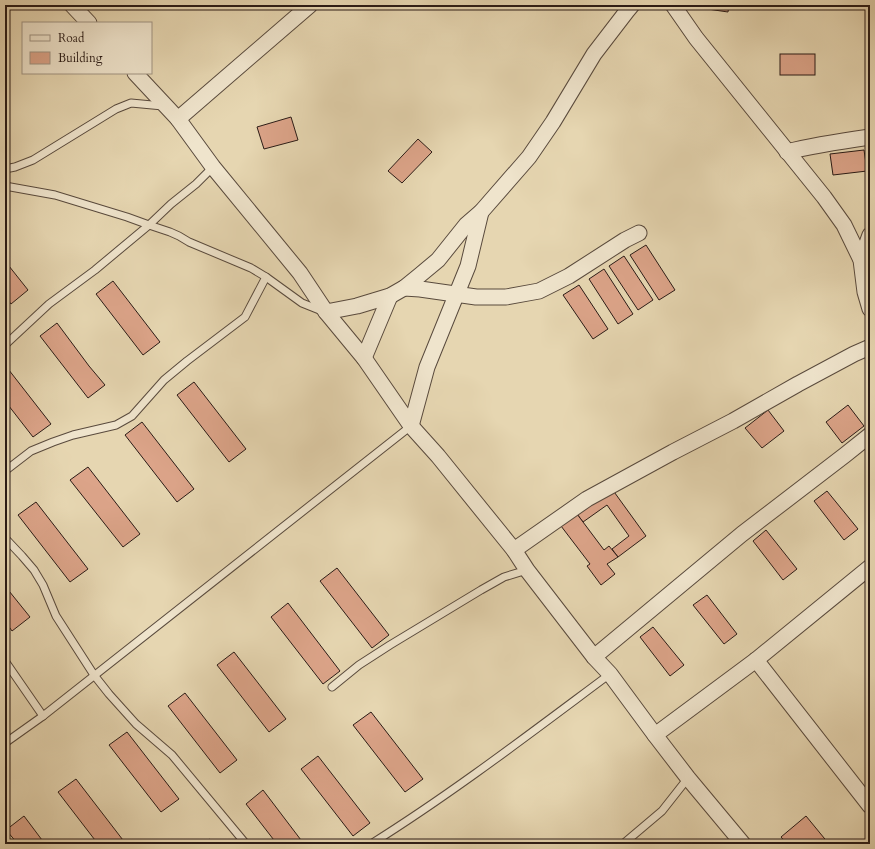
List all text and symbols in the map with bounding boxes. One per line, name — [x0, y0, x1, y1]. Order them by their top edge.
legend — [22, 22, 152, 74]
text: Road — [58, 30, 85, 46]
text: Building — [58, 50, 103, 66]

